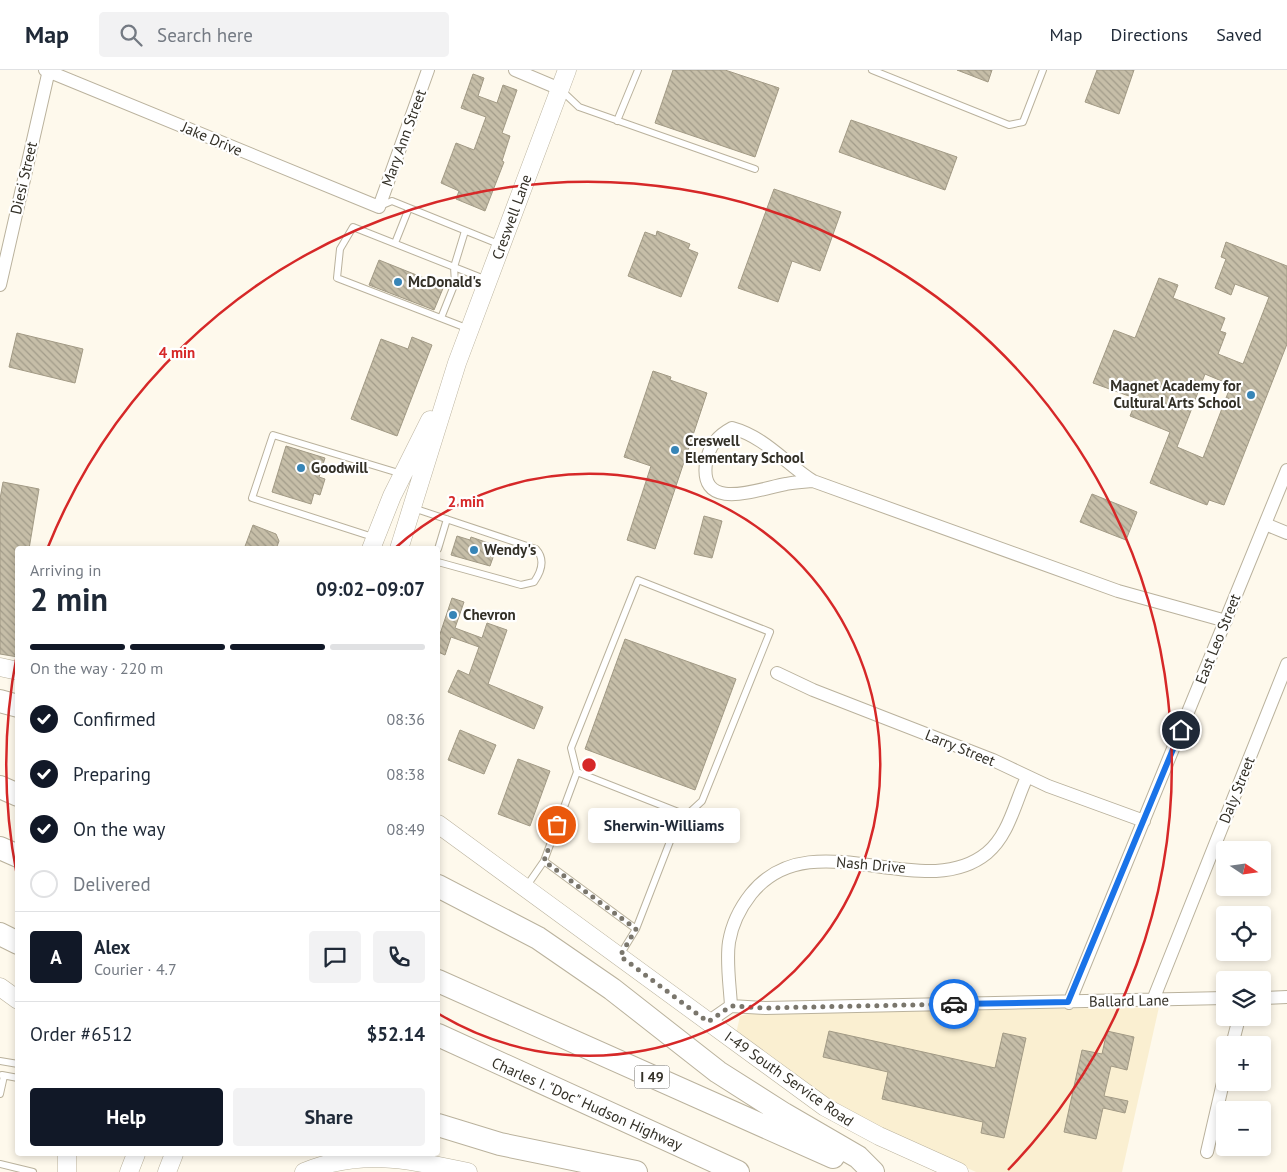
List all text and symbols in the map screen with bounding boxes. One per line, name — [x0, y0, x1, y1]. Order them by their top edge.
search box — [99, 12, 449, 57]
text: Map — [25, 19, 69, 50]
icon: search — [117, 21, 145, 49]
text: Search here — [157, 23, 253, 47]
text: Map — [1050, 23, 1082, 46]
text: Directions — [1110, 23, 1188, 46]
text: Saved — [1216, 23, 1262, 46]
street label: Mary Ann Street — [377, 87, 430, 189]
street label: Jake Drive — [178, 117, 245, 160]
street label: Diesi Street — [6, 140, 41, 216]
street label: Creswell Lane — [487, 172, 536, 262]
place label: McDonald's — [408, 272, 481, 291]
marker: McDonald's — [392, 276, 404, 288]
text: 4 min — [159, 343, 195, 362]
place label: Magnet Academy for Cultural Arts School — [1110, 376, 1242, 412]
marker: Magnet Academy for Cultural Arts School — [1245, 389, 1257, 401]
place label: Creswell Elementary School — [685, 431, 805, 467]
marker: Creswell Elementary School — [669, 444, 681, 456]
place label: Goodwill — [311, 458, 369, 477]
marker: Goodwill — [295, 462, 307, 474]
text: 2 min — [448, 492, 484, 511]
place label: Wendy's — [484, 540, 536, 559]
marker: Wendy's — [468, 544, 480, 556]
text: Arriving in — [30, 560, 101, 580]
text: 09:02–09:07 — [316, 577, 425, 601]
text: 2 min — [30, 578, 108, 620]
street label: East Leo Street — [1191, 591, 1244, 687]
place label: Chevron — [463, 605, 516, 624]
marker: Chevron — [447, 609, 459, 621]
text: On the way · 220 m — [30, 658, 163, 678]
icon: check — [30, 705, 58, 733]
text: Confirmed — [73, 707, 156, 731]
text: 08:36 — [387, 709, 425, 729]
pin — [1160, 709, 1202, 751]
icon: home — [1167, 716, 1195, 744]
street label: Larry Street — [922, 725, 998, 770]
street label: Daly Street — [1215, 754, 1259, 826]
centre of rings — [580, 756, 598, 774]
icon: check — [30, 760, 58, 788]
text: Preparing — [73, 762, 151, 786]
text: 08:38 — [387, 764, 425, 784]
pin — [536, 804, 578, 846]
callout: Sherwin-Williams — [587, 808, 740, 842]
icon: bag — [543, 811, 571, 839]
icon: check — [30, 815, 58, 843]
text: Sherwin-Williams — [604, 815, 724, 835]
text: On the way — [73, 817, 165, 841]
text: 08:49 — [387, 819, 425, 839]
north arrow — [1216, 841, 1271, 896]
map controls — [1216, 841, 1271, 1156]
street label: Nash Drive — [836, 852, 907, 877]
text: Delivered — [73, 872, 151, 896]
button: locate — [1216, 906, 1271, 961]
button: chat — [309, 931, 361, 983]
button: phone — [373, 931, 425, 983]
text: Alex — [94, 935, 130, 959]
text: A — [50, 945, 62, 969]
text: Courier · 4.7 — [94, 959, 177, 979]
button: layers — [1216, 971, 1271, 1026]
courier — [929, 979, 979, 1029]
icon: car — [940, 990, 968, 1018]
street label: Ballard Lane — [1089, 990, 1169, 1011]
text: Order #6512 — [30, 1022, 133, 1046]
text: $52.14 — [366, 1022, 425, 1046]
street label: I-49 South Service Road — [721, 1027, 858, 1130]
button: + — [1216, 1036, 1271, 1091]
street label: Charles I. "Doc" Hudson Highway — [489, 1053, 686, 1154]
road number: I 49 — [634, 1066, 670, 1089]
button: Help — [30, 1088, 223, 1146]
button: Share — [233, 1088, 425, 1146]
button: − — [1216, 1101, 1271, 1156]

